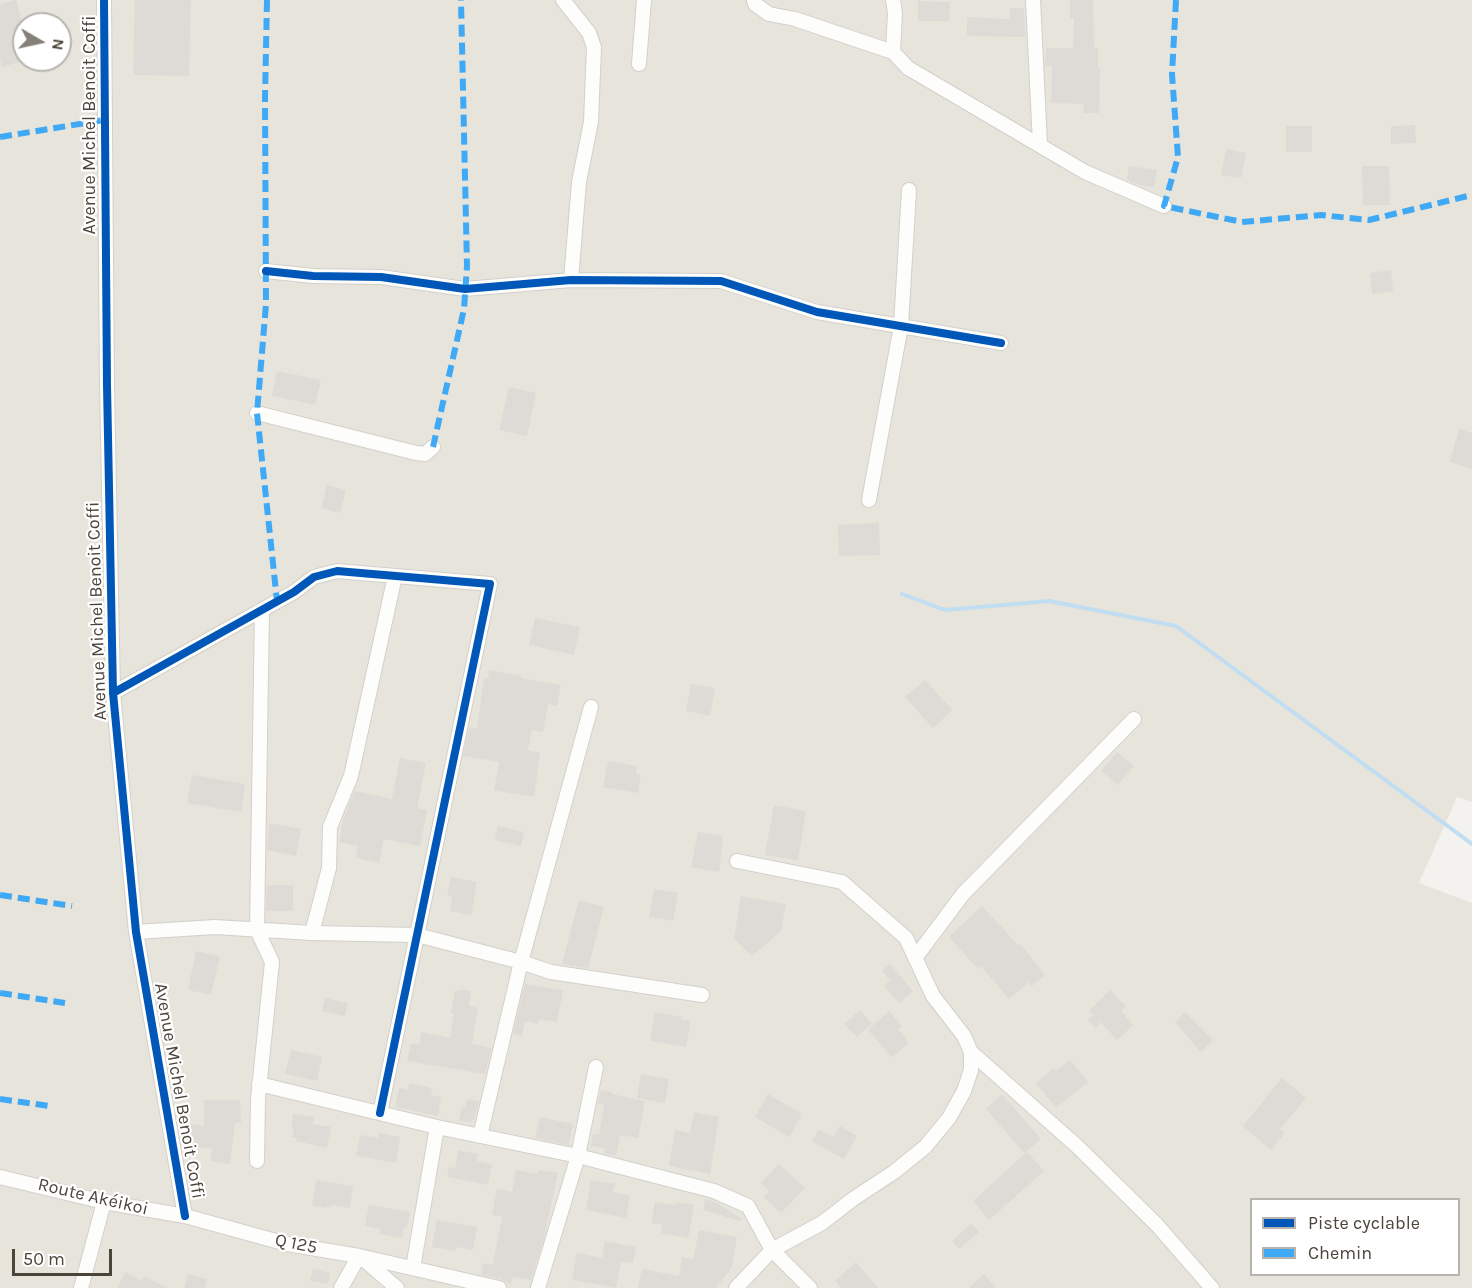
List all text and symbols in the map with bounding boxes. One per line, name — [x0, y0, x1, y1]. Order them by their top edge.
north arrow — [12, 12, 72, 72]
street label: Avenue Michel Benoit Coffi — [79, 16, 101, 234]
text: N — [48, 37, 69, 52]
street label: Avenue Michel Benoit Coffi — [82, 501, 112, 721]
street label: Avenue Michel Benoit Coffi — [149, 981, 209, 1201]
street label: Route Akéikoi — [36, 1174, 150, 1220]
legend — [1250, 1198, 1460, 1276]
text: Piste cyclable — [1308, 1212, 1420, 1234]
street label: Q 125 — [273, 1229, 319, 1259]
scale bar — [15, 1237, 116, 1275]
text: Chemin — [1308, 1242, 1372, 1264]
text: 50 m — [23, 1248, 65, 1270]

